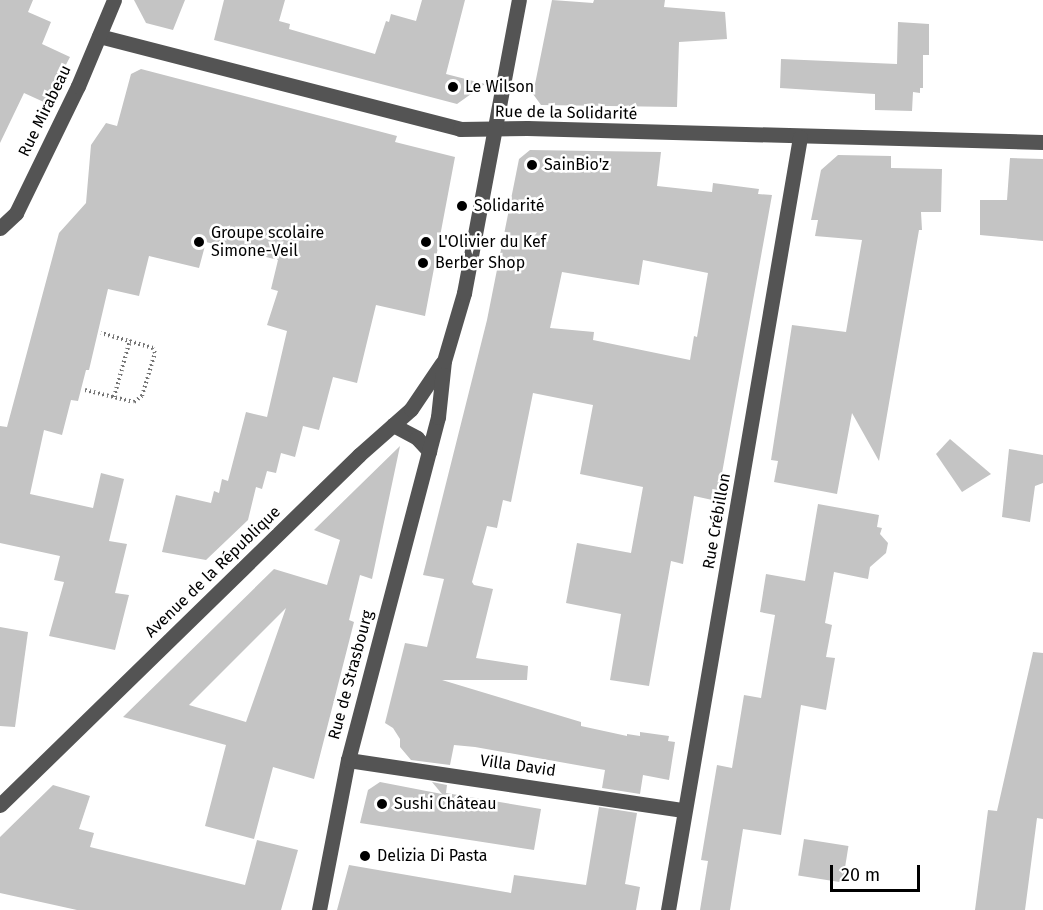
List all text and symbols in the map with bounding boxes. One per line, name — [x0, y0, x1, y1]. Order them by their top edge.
street label: Rue Mirabeau — [15, 62, 75, 160]
place label: Le Wilson — [465, 77, 534, 97]
marker: Le Wilson — [446, 80, 460, 94]
street label: Rue de la Solidarité — [495, 102, 637, 124]
place label: SainBio'z — [544, 155, 609, 175]
marker: SainBio'z — [525, 158, 539, 172]
place label: Solidarité — [474, 196, 544, 216]
marker: Solidarité — [455, 199, 469, 213]
place label: Groupe scolaire Simone-Veil — [211, 223, 324, 261]
place label: L'Olivier du Kef — [438, 232, 546, 252]
marker: Groupe scolaire Simone-Veil — [192, 235, 206, 249]
marker: L'Olivier du Kef — [419, 235, 433, 249]
place label: Berber Shop — [435, 253, 525, 273]
marker: Berber Shop — [416, 256, 430, 270]
street label: Rue Crébillon — [699, 472, 735, 570]
street label: Avenue de la République — [141, 502, 285, 642]
street label: Rue de Strasbourg — [325, 608, 377, 742]
street label: Villa David — [479, 751, 557, 781]
place label: Sushi Château — [394, 794, 497, 814]
marker: Sushi Château — [375, 797, 389, 811]
place label: Delizia Di Pasta — [377, 846, 488, 866]
marker: Delizia Di Pasta — [358, 849, 372, 863]
scale bar — [833, 853, 923, 891]
text: 20 m — [841, 864, 880, 886]

